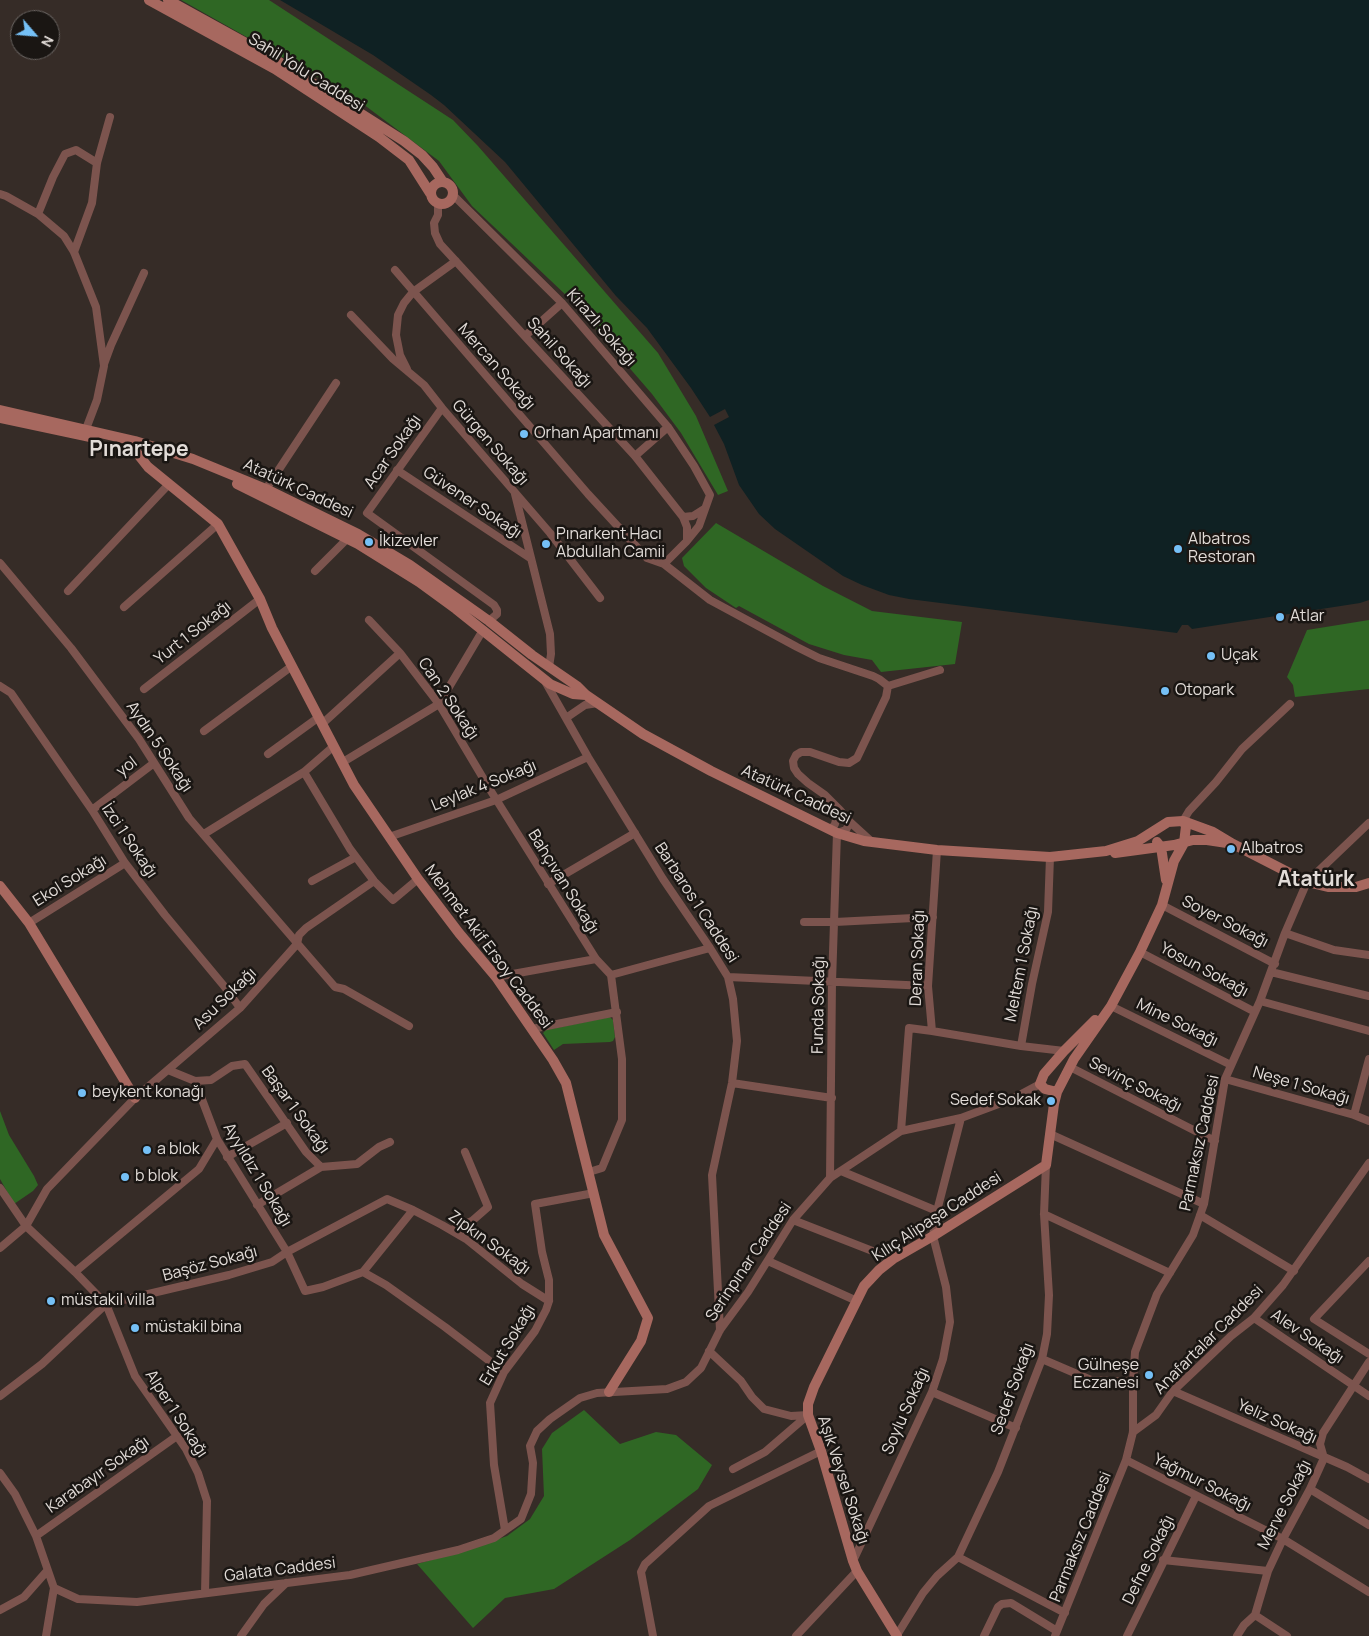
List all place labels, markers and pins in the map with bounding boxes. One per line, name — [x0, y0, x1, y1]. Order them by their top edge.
place label: Orhan Apartmanı — [534, 424, 659, 444]
marker: Orhan Apartmanı — [518, 428, 530, 440]
place label: Pınarkent Hacı Abdullah Camii — [556, 525, 665, 563]
place label: Albatros Restoran — [1188, 530, 1255, 568]
place label: İkizevler — [379, 532, 438, 552]
marker: İkizevler — [363, 536, 375, 548]
marker: Pınarkent Hacı Abdullah Camii — [540, 538, 552, 550]
marker: Albatros Restoran — [1172, 543, 1184, 555]
place label: Atlar — [1290, 607, 1325, 627]
marker: Atlar — [1274, 611, 1286, 623]
place label: Uçak — [1221, 646, 1258, 666]
marker: Uçak — [1205, 650, 1217, 662]
place label: Otopark — [1175, 681, 1234, 701]
marker: Otopark — [1159, 685, 1171, 697]
place label: Albatros — [1241, 839, 1303, 859]
marker: Albatros — [1225, 843, 1237, 855]
place label: beykent konağı — [92, 1083, 204, 1103]
marker: beykent konağı — [76, 1087, 88, 1099]
place label: Sedef Sokak — [950, 1091, 1041, 1111]
marker: Sedef Sokak — [1045, 1095, 1057, 1107]
place label: a blok — [157, 1140, 200, 1160]
marker: a blok — [141, 1144, 153, 1156]
place label: b blok — [135, 1167, 178, 1187]
marker: b blok — [119, 1171, 131, 1183]
place label: müstakil villa — [61, 1291, 155, 1311]
marker: müstakil villa — [45, 1295, 57, 1307]
place label: müstakil bina — [145, 1318, 242, 1338]
marker: müstakil bina — [129, 1322, 141, 1334]
place label: Gülneşe Eczanesi — [1073, 1356, 1139, 1394]
marker: Gülneşe Eczanesi — [1143, 1369, 1155, 1381]

